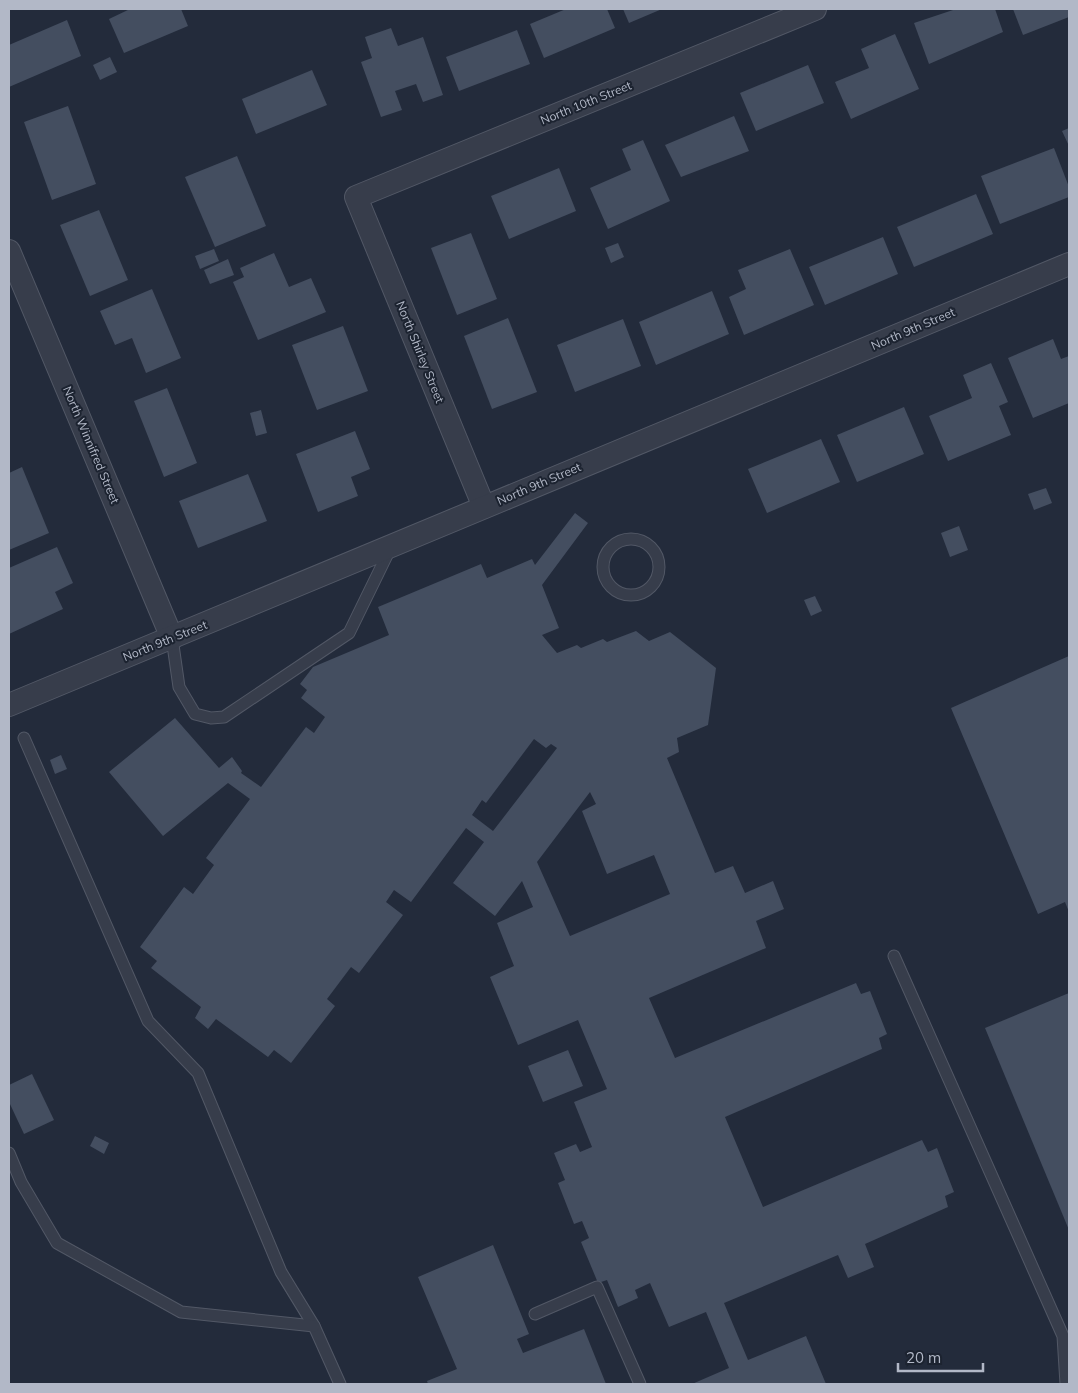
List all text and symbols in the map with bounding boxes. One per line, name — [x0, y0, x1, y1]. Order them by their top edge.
street label: North 10th Street — [538, 77, 634, 128]
street label: North Shirley Street — [393, 299, 448, 405]
street label: North 9th Street — [869, 304, 957, 353]
street label: North Winnifred Street — [60, 384, 123, 506]
street label: North 9th Street — [495, 459, 583, 508]
street label: North 9th Street — [120, 617, 209, 664]
scale bar — [898, 1340, 983, 1372]
text: 20 m — [906, 1348, 941, 1367]

